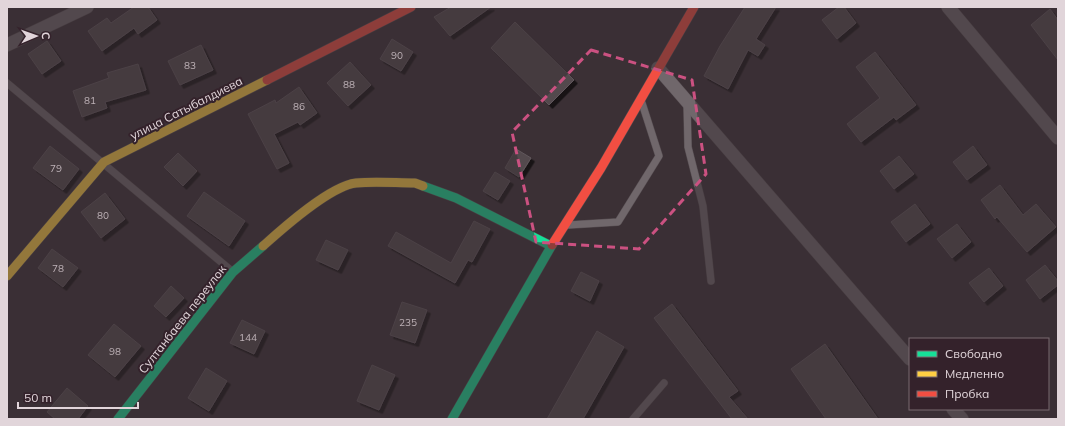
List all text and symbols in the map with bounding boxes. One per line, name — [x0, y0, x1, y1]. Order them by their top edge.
north arrow — [16, 16, 56, 56]
text: С — [39, 32, 53, 40]
house number: 90 — [391, 49, 403, 62]
house number: 83 — [184, 59, 196, 72]
street label: улица Сатыбалдиева — [127, 73, 245, 143]
house number: 88 — [343, 78, 355, 91]
house number: 81 — [84, 94, 96, 107]
house number: 86 — [293, 100, 305, 113]
house number: 79 — [50, 162, 62, 175]
house number: 80 — [97, 209, 109, 222]
street label: Султанбаева переулок — [135, 261, 229, 376]
house number: 78 — [52, 262, 64, 275]
house number: 235 — [399, 316, 417, 329]
house number: 144 — [239, 331, 257, 344]
legend — [909, 338, 1049, 410]
house number: 98 — [109, 345, 121, 358]
text: Свободно — [945, 346, 1002, 361]
text: Медленно — [945, 366, 1004, 381]
scale bar — [18, 384, 138, 410]
text: Пробка — [945, 386, 989, 401]
text: 50 m — [24, 390, 52, 405]

